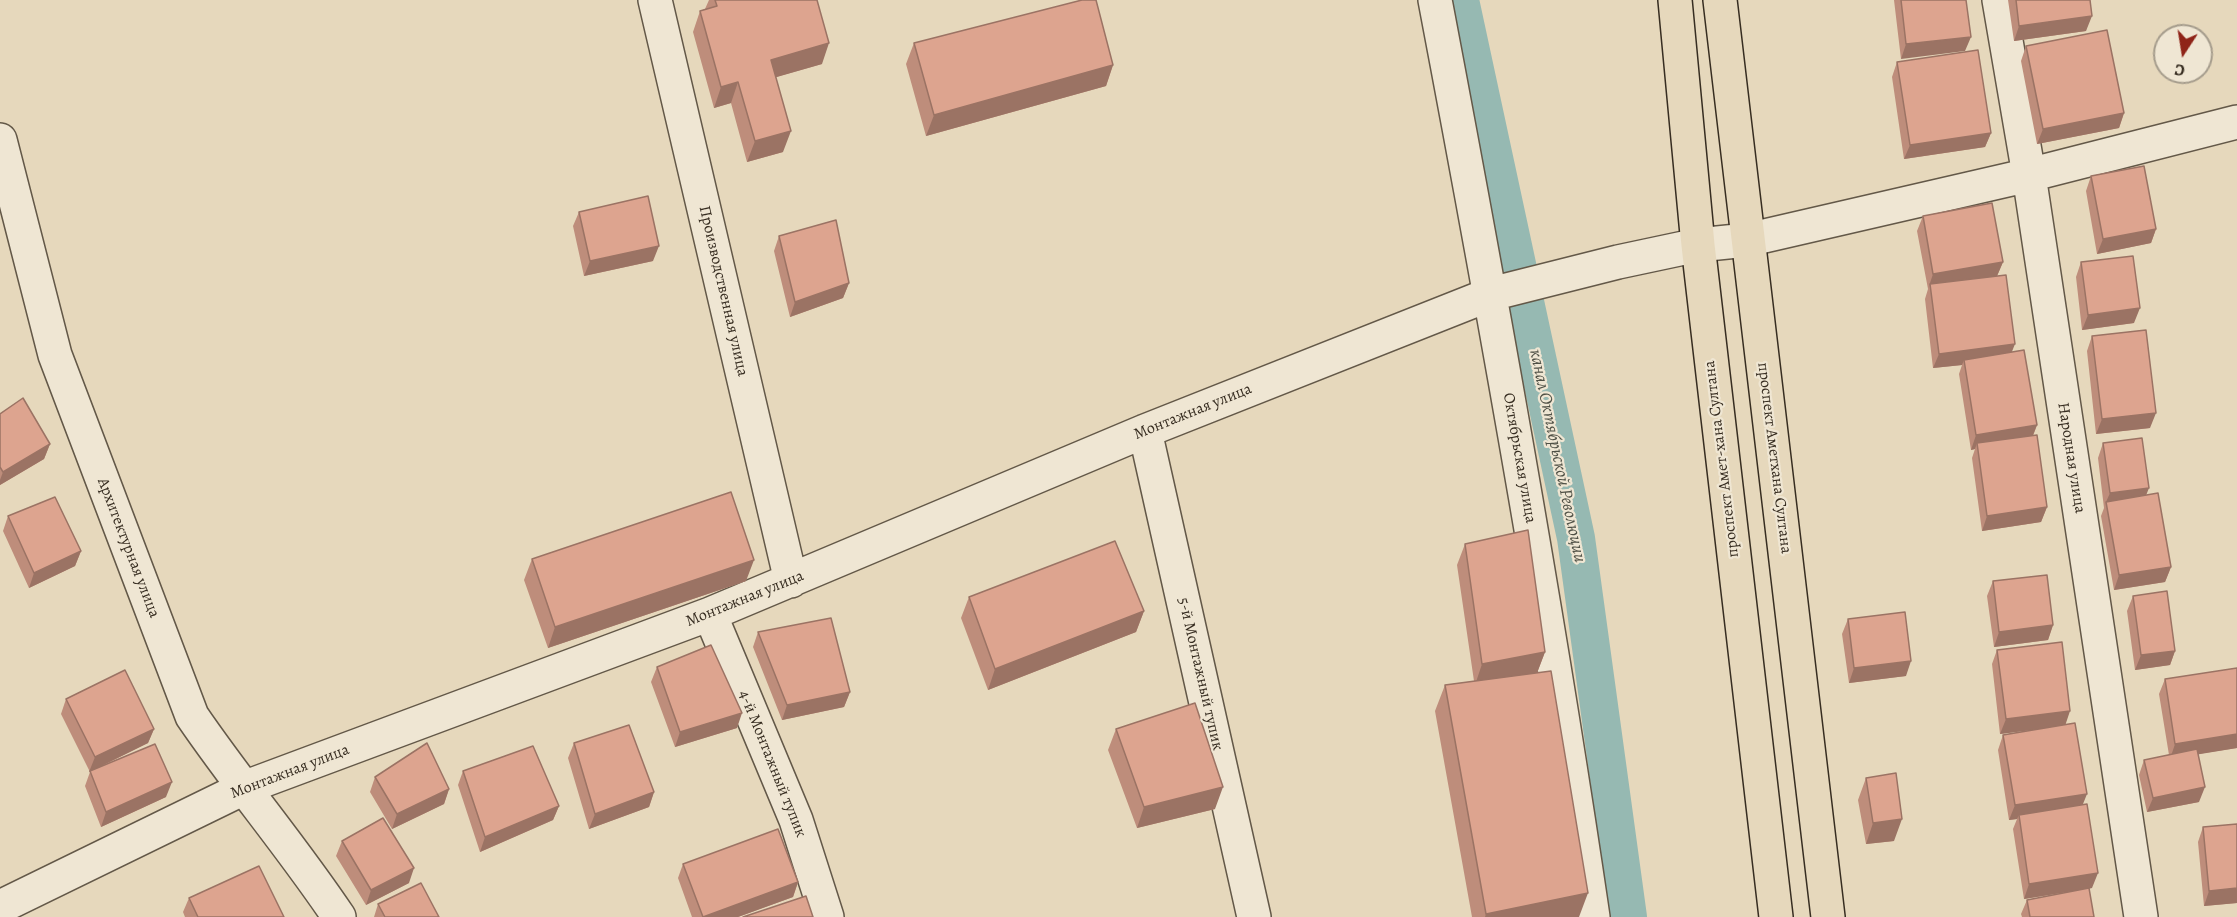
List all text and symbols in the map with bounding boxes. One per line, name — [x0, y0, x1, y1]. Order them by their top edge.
north arrow — [2153, 24, 2213, 84]
text: С — [2173, 58, 2187, 81]
street label: Производственная улица — [694, 204, 752, 378]
water label: канал Октябрьской Революции — [1524, 347, 1590, 565]
street label: проспект Амет-хана Султана — [1700, 359, 1744, 559]
street label: проспект Аметхана Султана — [1753, 361, 1795, 555]
street label: Монтажная улица — [1131, 380, 1255, 444]
street label: Октябрьская улица — [1498, 391, 1540, 525]
street label: Народная улица — [2053, 401, 2089, 515]
street label: Архитектурная улица — [92, 475, 164, 621]
street label: Монтажная улица — [683, 567, 807, 631]
street label: 5-й Монтажный тупик — [1173, 596, 1227, 752]
street label: 4-й Монтажный тупик — [734, 688, 810, 840]
street label: Монтажная улица — [228, 741, 352, 803]

